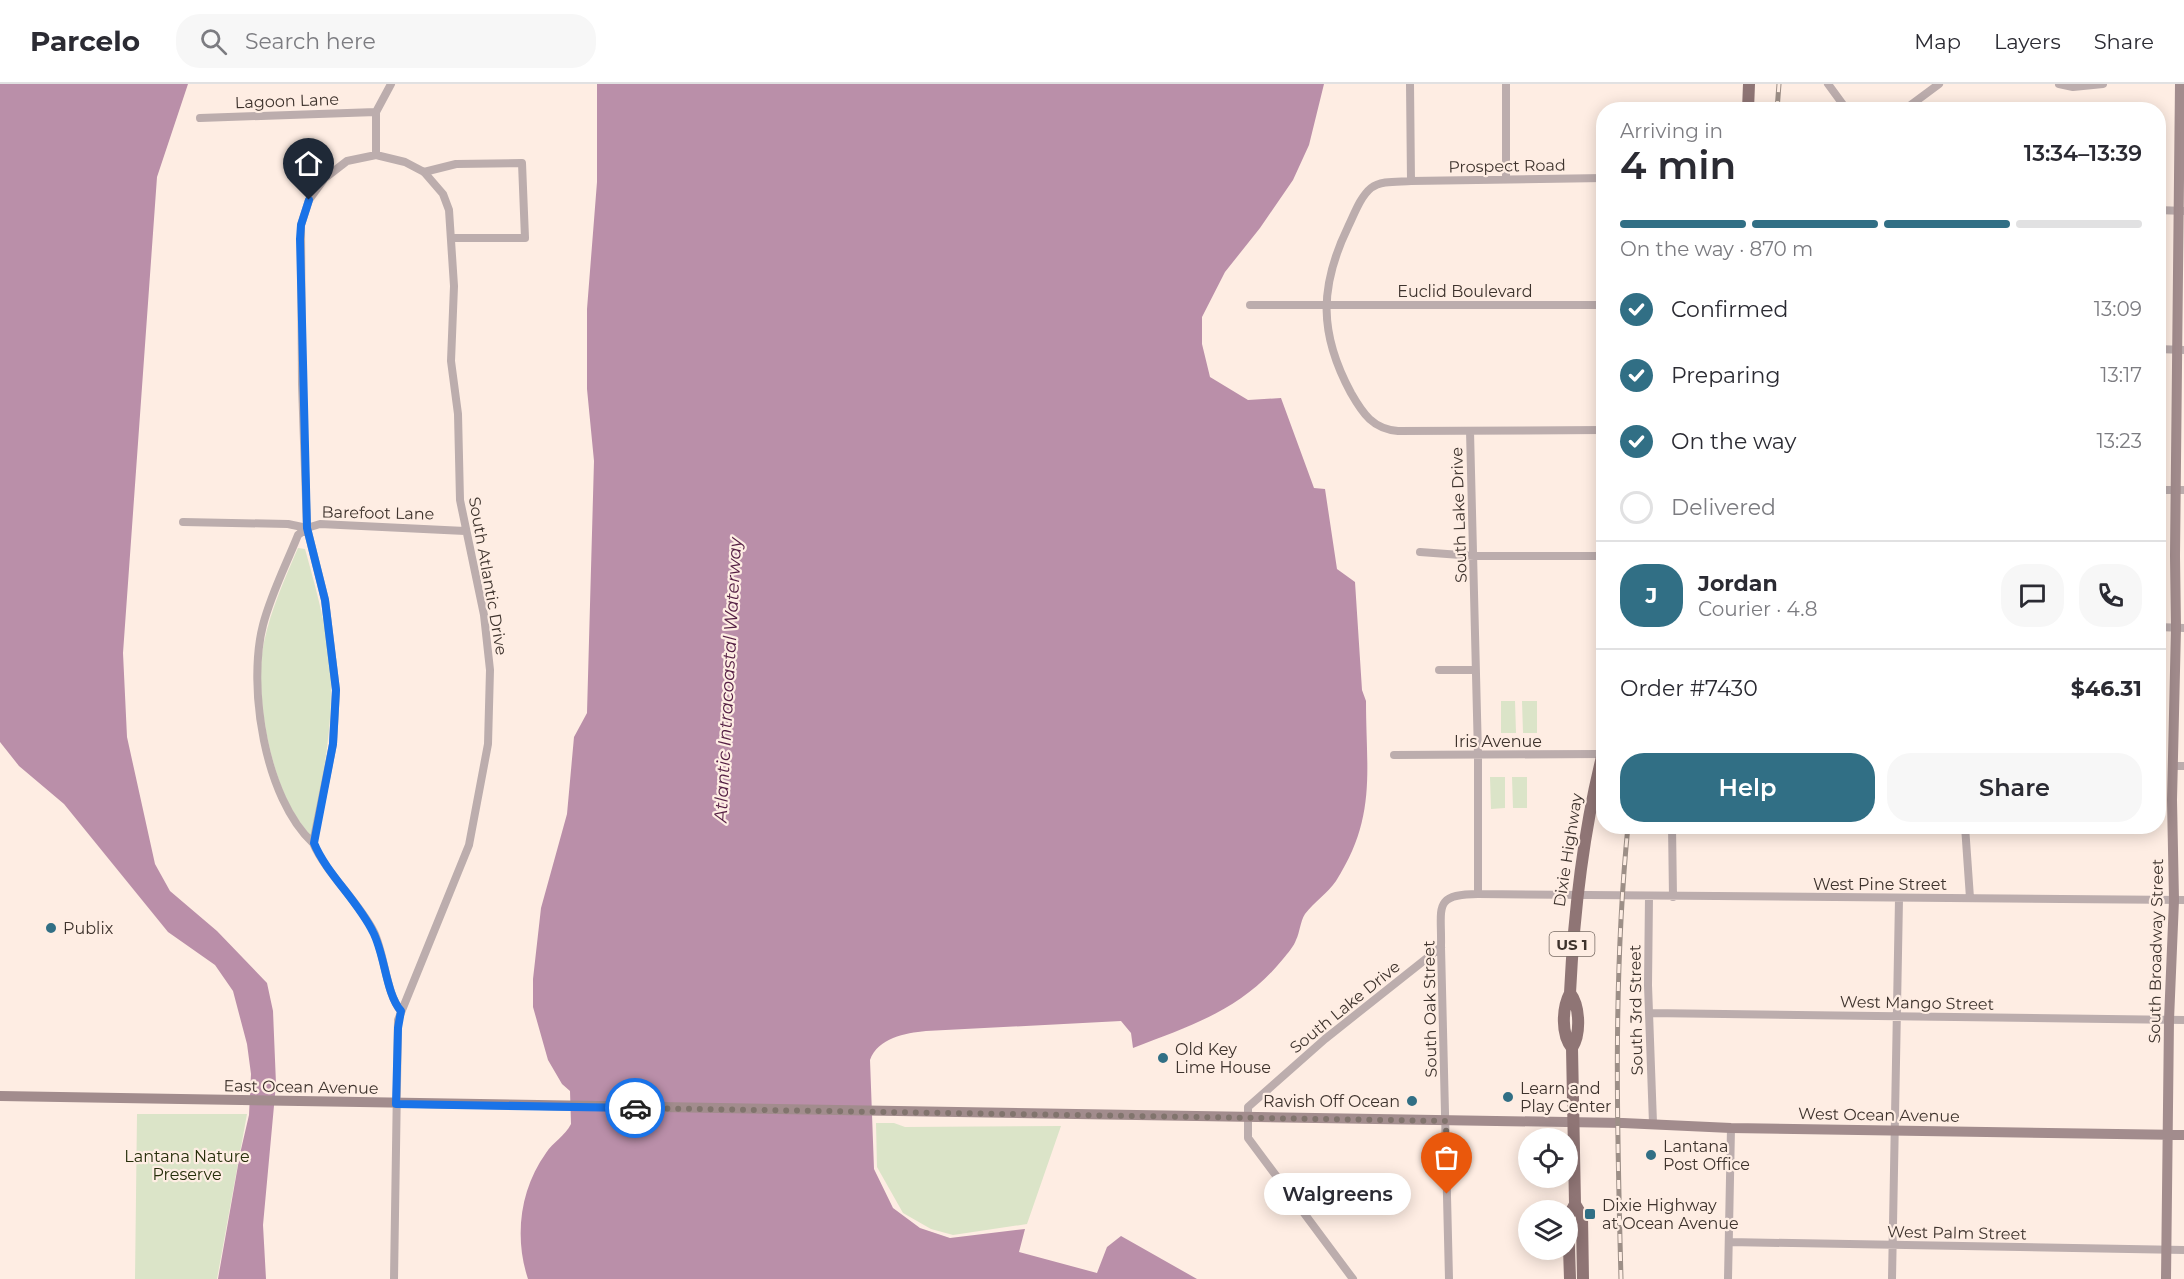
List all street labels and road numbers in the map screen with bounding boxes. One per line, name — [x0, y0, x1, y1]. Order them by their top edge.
street label: Lagoon Lane — [235, 90, 339, 112]
street label: Prospect Road — [1448, 155, 1566, 177]
street label: Euclid Boulevard — [1397, 282, 1533, 301]
street label: South Lake Drive — [1447, 447, 1471, 583]
street label: South Atlantic Drive — [465, 495, 511, 657]
street label: Barefoot Lane — [321, 503, 435, 523]
street label: Iris Avenue — [1454, 732, 1542, 751]
street label: Dixie Highway — [1550, 792, 1586, 908]
street label: South Broadway Street — [2145, 858, 2167, 1044]
street label: West Pine Street — [1813, 875, 1947, 894]
road number: US 1 — [1550, 932, 1594, 956]
street label: South Oak Street — [1419, 940, 1441, 1078]
street label: South 3rd Street — [1625, 944, 1647, 1076]
street label: South Lake Drive — [1286, 957, 1404, 1057]
street label: West Mango Street — [1840, 992, 1995, 1014]
street label: East Ocean Avenue — [223, 1076, 379, 1098]
street label: West Ocean Avenue — [1798, 1104, 1960, 1126]
street label: West Palm Street — [1887, 1222, 2027, 1244]

